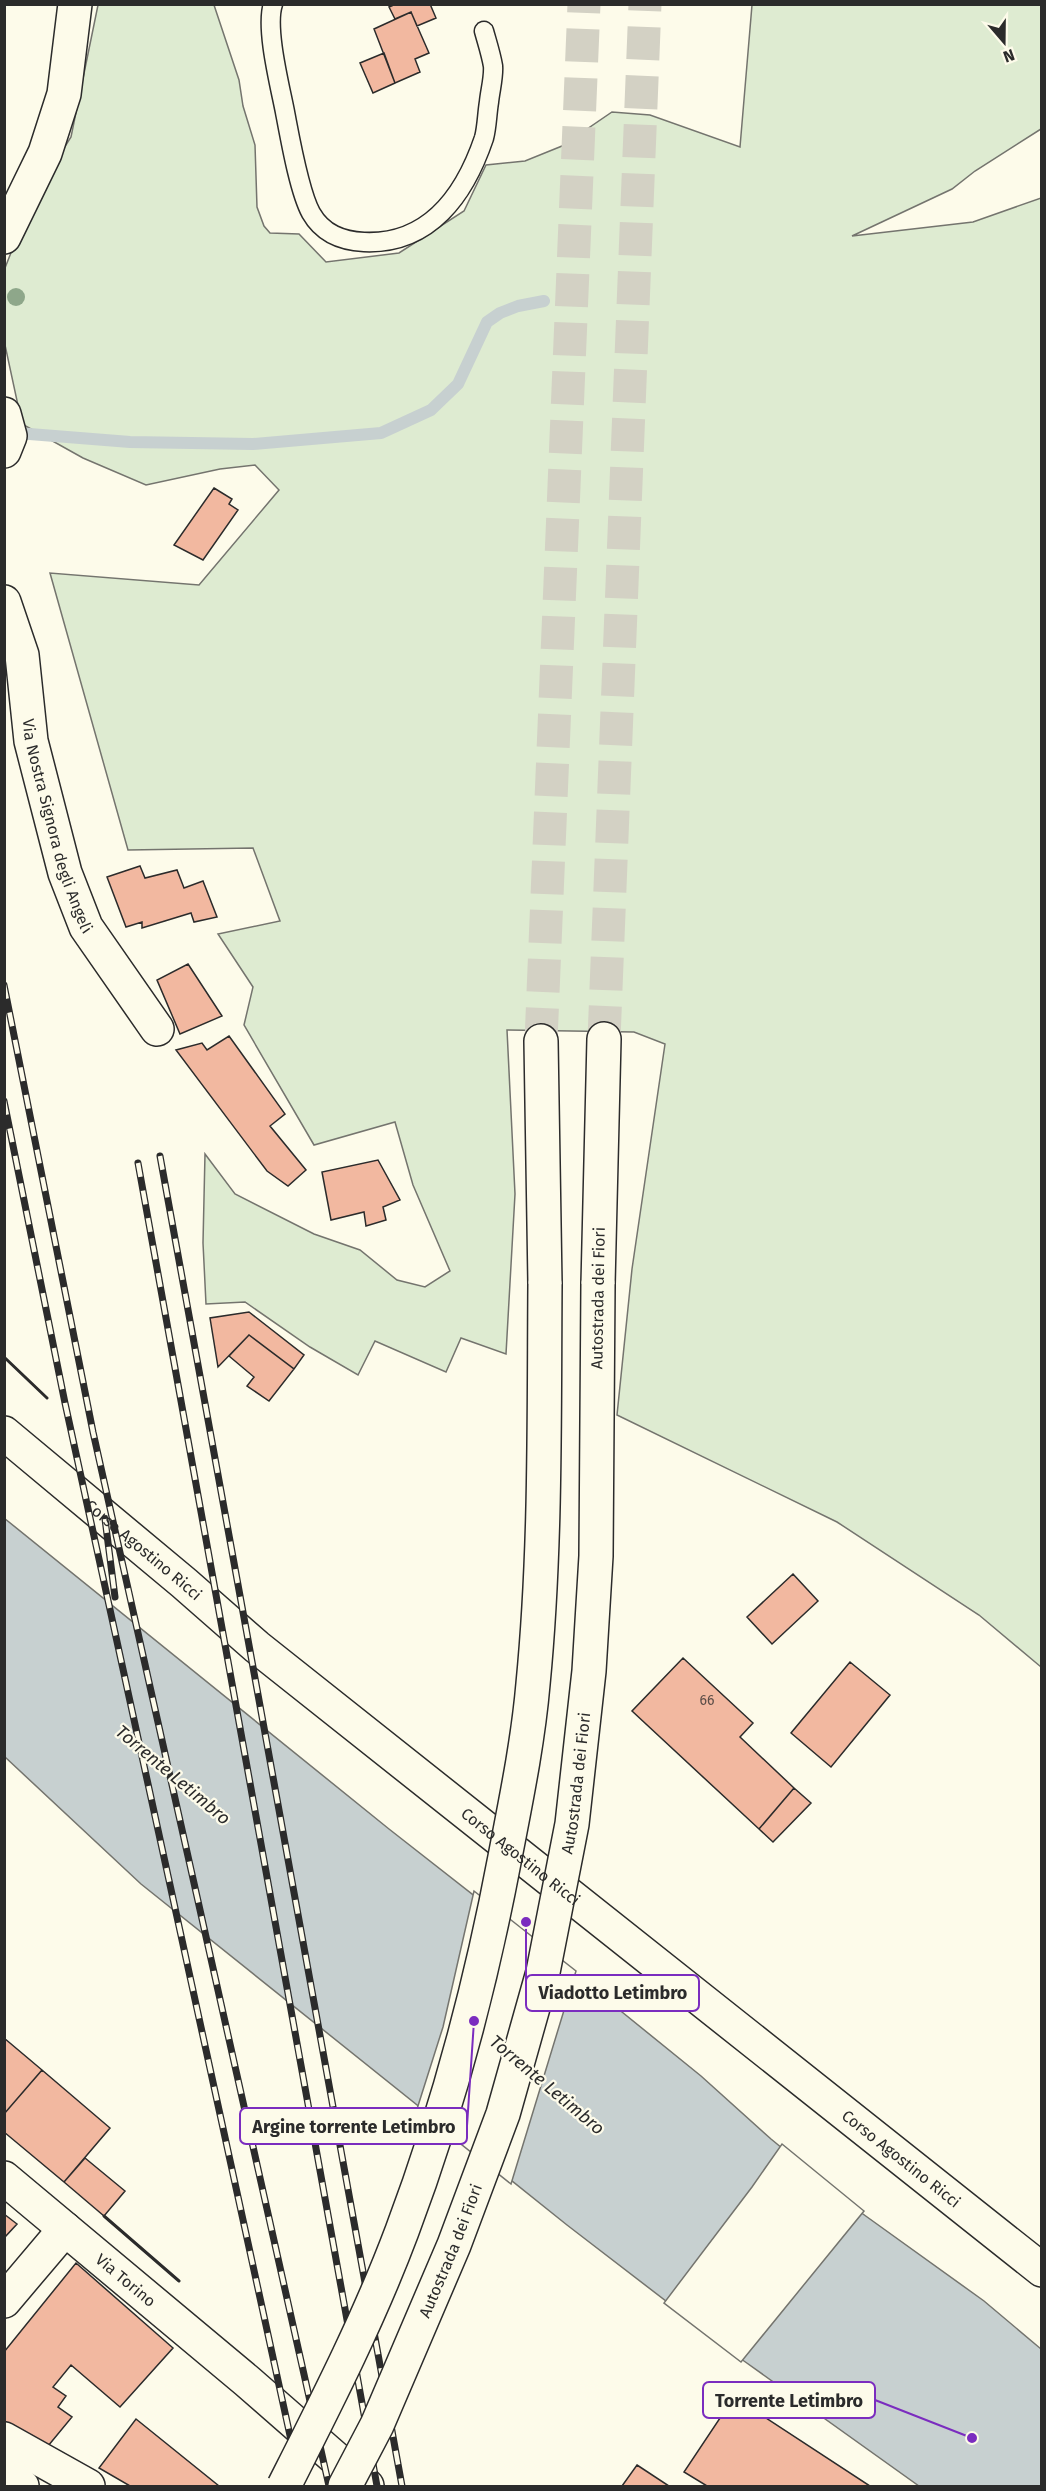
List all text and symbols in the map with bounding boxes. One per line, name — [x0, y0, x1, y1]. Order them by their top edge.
north arrow — [974, 12, 1034, 72]
text: N — [1001, 45, 1017, 66]
street label: Via Nostra Signora degli Angeli — [19, 718, 97, 937]
street label: Autostrada dei Fiori — [587, 1227, 609, 1369]
street label: Corso Agostino Ricci — [82, 1495, 206, 1604]
house number: 66 — [700, 1692, 714, 1709]
street label: Autostrada dei Fiori — [557, 1711, 594, 1855]
water label: Torrente Letimbro — [111, 1721, 235, 1829]
street label: Corso Agostino Ricci — [458, 1803, 584, 1909]
callout: Viadotto Letimbro — [526, 1975, 699, 2011]
text: Viadotto Letimbro — [538, 1982, 687, 2004]
water label: Torrente Letimbro — [485, 2031, 609, 2139]
street label: Corso Agostino Ricci — [838, 2106, 964, 2211]
callout: Argine torrente Letimbro — [240, 2108, 467, 2144]
text: Argine torrente Letimbro — [251, 2116, 456, 2138]
street label: Autostrada dei Fiori — [415, 2181, 486, 2320]
street label: Via Torino — [92, 2249, 160, 2311]
callout: Torrente Letimbro — [703, 2382, 875, 2418]
text: Torrente Letimbro — [715, 2390, 863, 2412]

